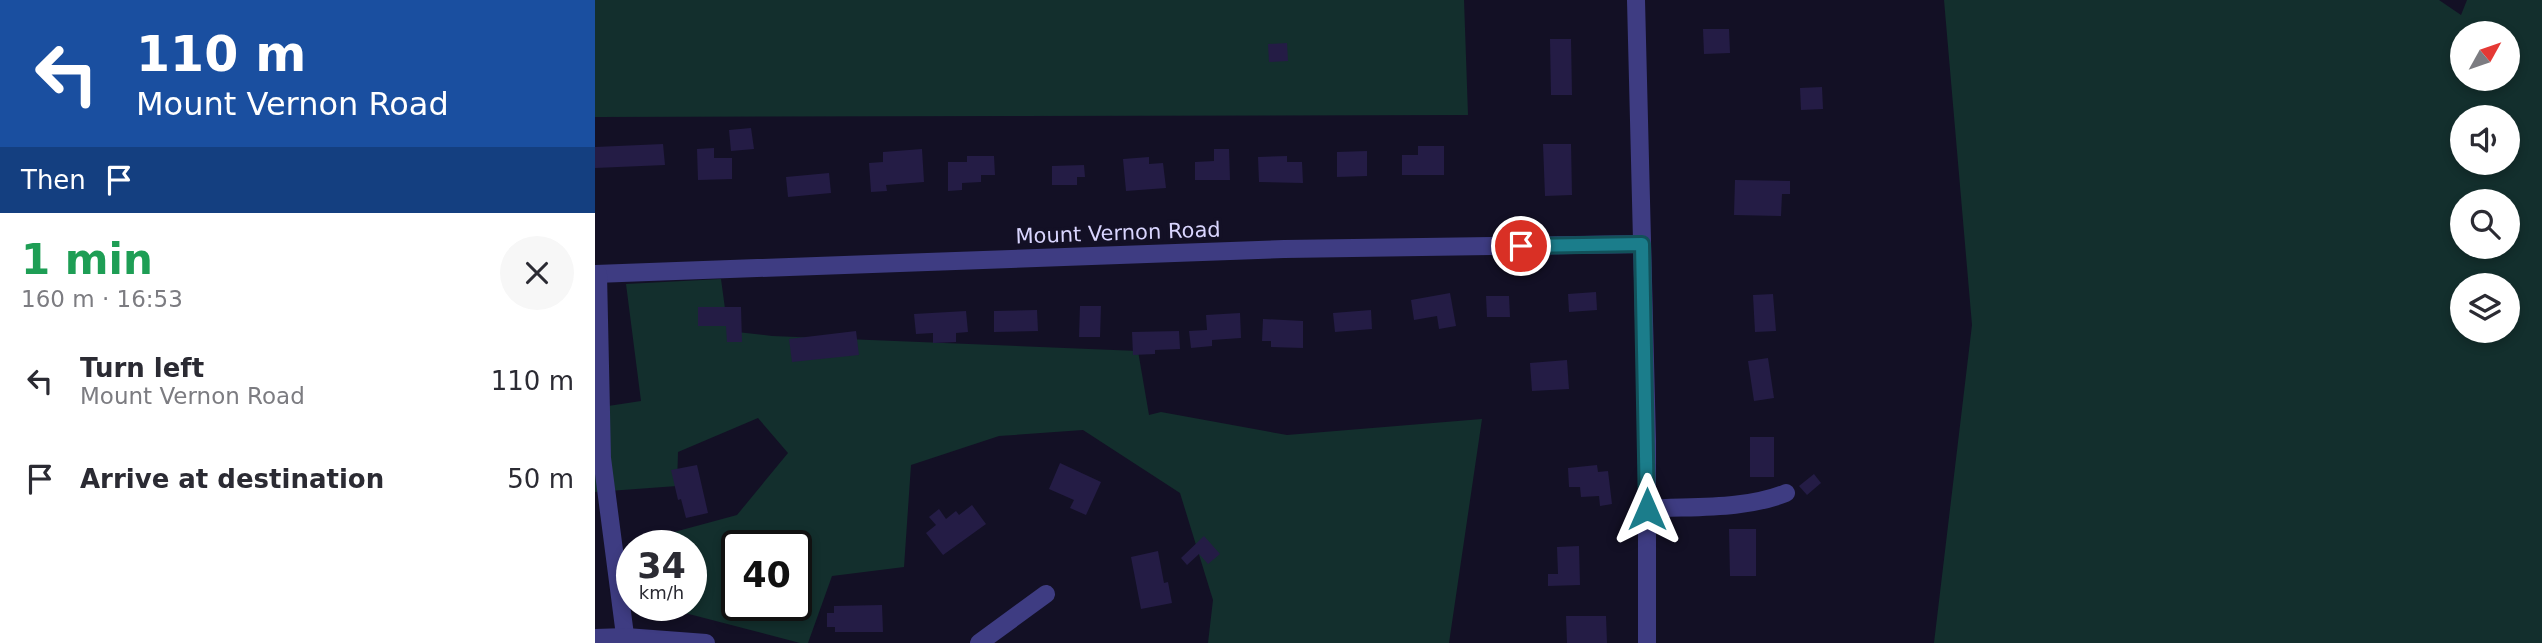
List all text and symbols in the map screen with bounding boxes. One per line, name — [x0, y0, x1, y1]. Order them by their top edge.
north arrow — [2450, 21, 2520, 91]
map controls — [2450, 21, 2520, 343]
text: 110 m — [136, 26, 306, 83]
icon: left — [21, 28, 112, 119]
text: Mount Vernon Road — [136, 85, 449, 123]
button: sound — [2450, 105, 2520, 175]
icon: arrive — [100, 161, 138, 199]
text: Then — [21, 165, 86, 195]
button: search — [2450, 189, 2520, 259]
pin — [1491, 216, 1551, 276]
street label: Mount Vernon Road — [1015, 217, 1221, 249]
icon: arrive — [1502, 227, 1540, 265]
text: 1 min — [21, 235, 153, 284]
button: close — [500, 236, 574, 310]
button: layers — [2450, 273, 2520, 343]
text: 160 m · 16:53 — [21, 286, 183, 312]
text: Turn left — [80, 353, 204, 383]
icon: left — [21, 362, 59, 400]
text: 110 m — [491, 366, 574, 396]
text: Mount Vernon Road — [80, 383, 305, 409]
icon: arrive — [21, 460, 59, 498]
text: Arrive at destination — [80, 464, 384, 494]
text: 50 m — [507, 464, 574, 494]
position arrow — [1610, 472, 1684, 546]
speed limit sign: 40 — [721, 530, 812, 621]
text: 34 — [637, 546, 686, 586]
text: km/h — [639, 582, 684, 603]

